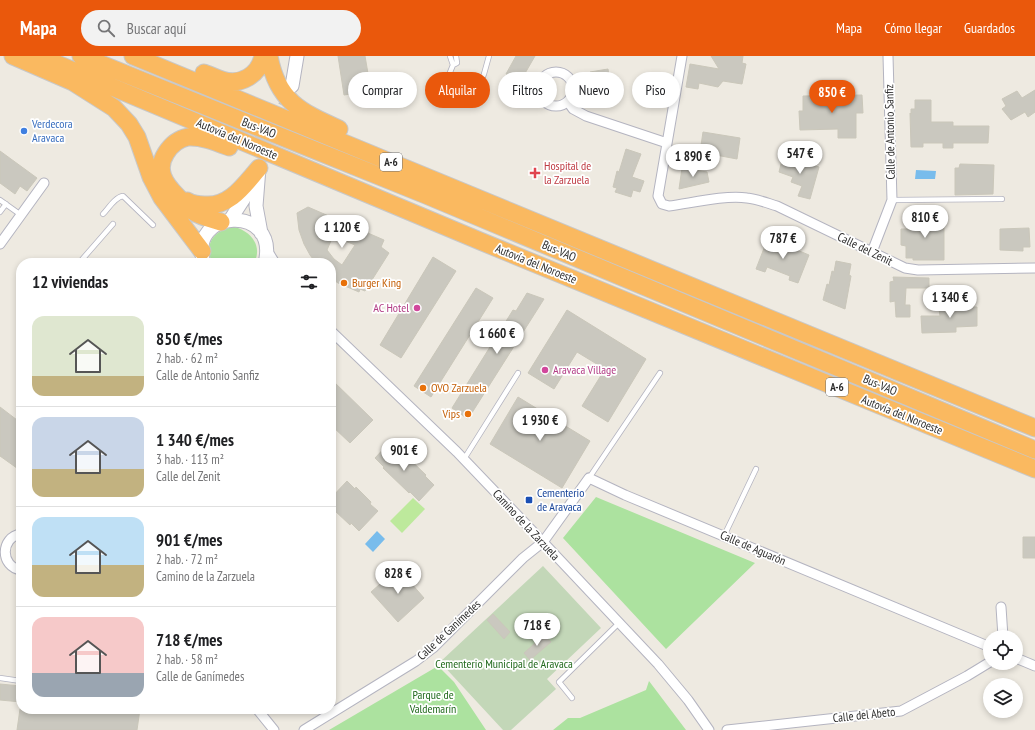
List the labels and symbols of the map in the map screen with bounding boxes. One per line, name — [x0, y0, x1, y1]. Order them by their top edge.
pin: 850 € — [804, 80, 860, 114]
street label: Calle de Antonio Sanfiz — [881, 84, 898, 180]
street label: Bus-VAO — [240, 114, 279, 141]
street label: Autovía del Noroeste — [194, 115, 280, 162]
place label: Verdecora Aravaca — [31, 116, 73, 145]
marker: Verdecora Aravaca — [19, 126, 29, 136]
pin: 547 € — [772, 141, 828, 175]
pin: 1 890 € — [656, 144, 730, 178]
road number: A-6 — [380, 153, 402, 171]
place label: Hospital de la Zarzuela — [544, 158, 591, 187]
marker: Hospital de la Zarzuela — [529, 167, 541, 179]
pin: 810 € — [897, 205, 953, 239]
pin: 1 120 € — [305, 215, 379, 249]
pin: 787 € — [755, 226, 811, 260]
street label: Calle del Zenit — [835, 229, 896, 269]
street label: Bus-VAO — [540, 237, 579, 265]
street label: Autovía del Noroeste — [493, 240, 579, 287]
place label: Burger King — [352, 275, 401, 290]
marker: Burger King — [339, 278, 349, 288]
pin: 1 340 € — [913, 285, 987, 319]
place label: AC Hotel — [373, 300, 409, 315]
marker: AC Hotel — [412, 303, 422, 313]
pin: 1 660 € — [460, 321, 534, 355]
place label: Aravaca Village — [553, 362, 616, 377]
marker: Aravaca Village — [540, 365, 550, 375]
street label: Bus-VAO — [861, 371, 900, 399]
road number: A-6 — [826, 378, 848, 396]
place label: OVO Zarzuela — [431, 380, 487, 395]
marker: OVO Zarzuela — [418, 383, 428, 393]
street label: Autovía del Noroeste — [859, 391, 945, 438]
place label: Vips — [442, 406, 460, 421]
pin: 1 930 € — [503, 408, 577, 442]
marker: Vips — [463, 409, 473, 419]
pin: 901 € — [376, 438, 432, 472]
place label: Cementerio de Aravaca — [537, 485, 584, 514]
street label: Camino de la Zarzuela — [490, 486, 563, 563]
marker: Cementerio de Aravaca — [524, 495, 534, 505]
street label: Calle de Aguarón — [718, 527, 788, 568]
pin: 828 € — [370, 561, 426, 595]
street label: Calle de Ganímedes — [414, 596, 484, 663]
pin: 718 € — [509, 613, 565, 647]
park label: Cementerio Municipal de Aravaca — [435, 656, 573, 671]
park label: Parque de Valdemarín — [409, 687, 456, 716]
street label: Calle del Abeto — [832, 704, 896, 725]

